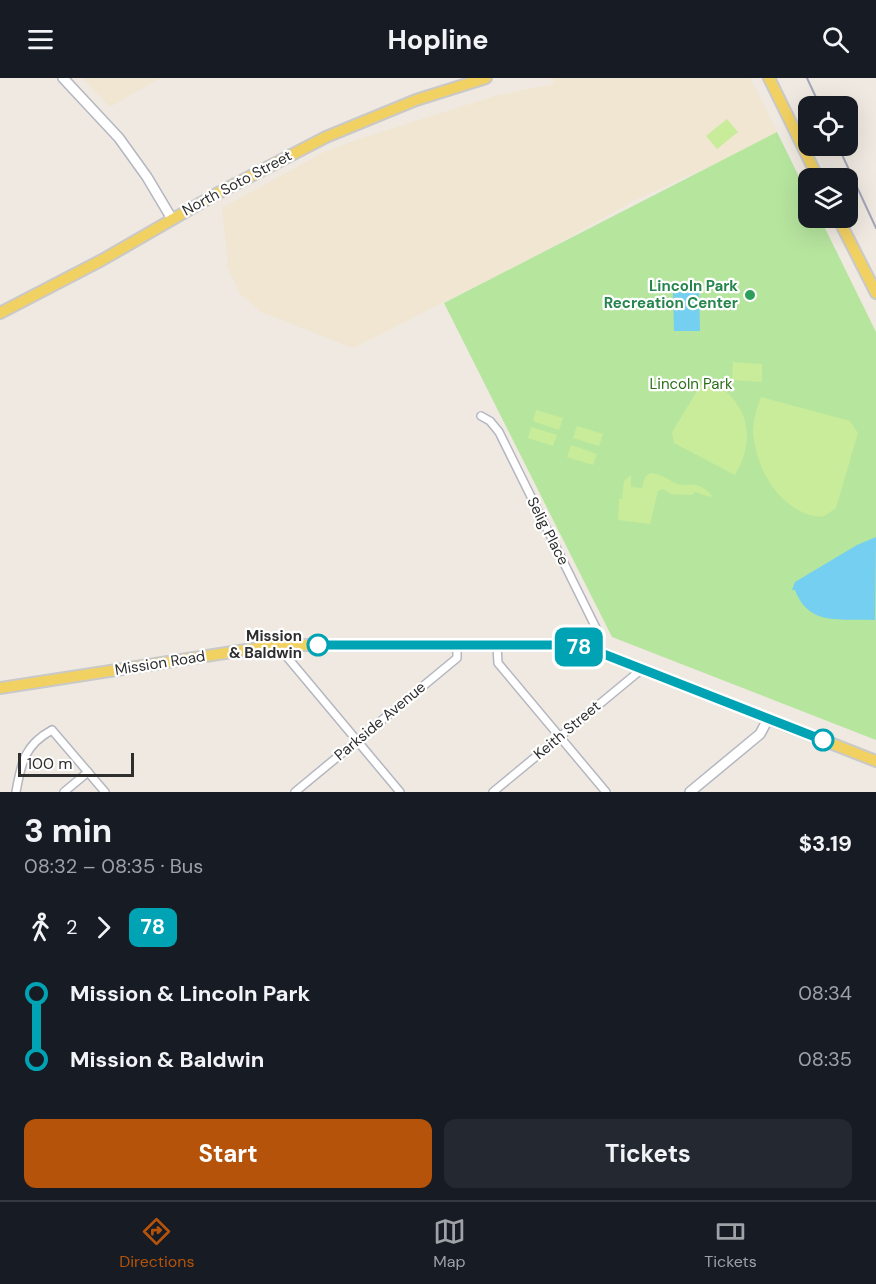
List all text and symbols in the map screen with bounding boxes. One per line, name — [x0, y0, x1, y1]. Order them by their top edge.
text: Hopline — [388, 22, 488, 57]
icon: menu — [24, 23, 57, 56]
icon: search — [819, 23, 852, 56]
map controls — [798, 96, 858, 228]
button: locate — [798, 96, 858, 156]
street label: North Soto Street — [179, 146, 296, 220]
button: layers — [798, 168, 858, 228]
place label: Lincoln Park Recreation Center — [604, 276, 738, 313]
marker: Lincoln Park Recreation Center — [743, 288, 757, 302]
park label: Lincoln Park — [649, 374, 733, 394]
street label: Selig Place — [522, 494, 574, 568]
place label: Mission & Baldwin — [229, 626, 302, 663]
line badge: 78 — [552, 628, 606, 666]
text: 78 — [567, 633, 591, 661]
marker: Mission & Baldwin — [307, 634, 329, 656]
street label: Mission Road — [113, 646, 207, 680]
street label: Parkside Avenue — [330, 677, 430, 765]
street label: Keith Street — [529, 696, 605, 764]
unlabelled marker — [812, 729, 834, 751]
scale bar — [18, 750, 134, 778]
text: 100 m — [27, 753, 72, 774]
text: 3 min — [24, 809, 112, 852]
text: $3.19 — [799, 829, 852, 858]
text: 08:32 – 08:35 · Bus — [24, 853, 203, 879]
icon: walk — [24, 911, 57, 944]
icon: forward — [87, 911, 120, 944]
text: 78 — [141, 913, 165, 941]
text: 2 — [66, 914, 78, 940]
text: Mission & Lincoln Park — [70, 979, 310, 1008]
text: 08:34 — [798, 980, 852, 1006]
text: Mission & Baldwin — [70, 1045, 264, 1074]
text: 08:35 — [798, 1046, 852, 1072]
button: Start — [24, 1119, 432, 1188]
button: Tickets — [444, 1119, 852, 1188]
tab: Directions — [119, 1215, 194, 1272]
tab: Map — [433, 1215, 466, 1272]
tab: Tickets — [704, 1215, 757, 1272]

